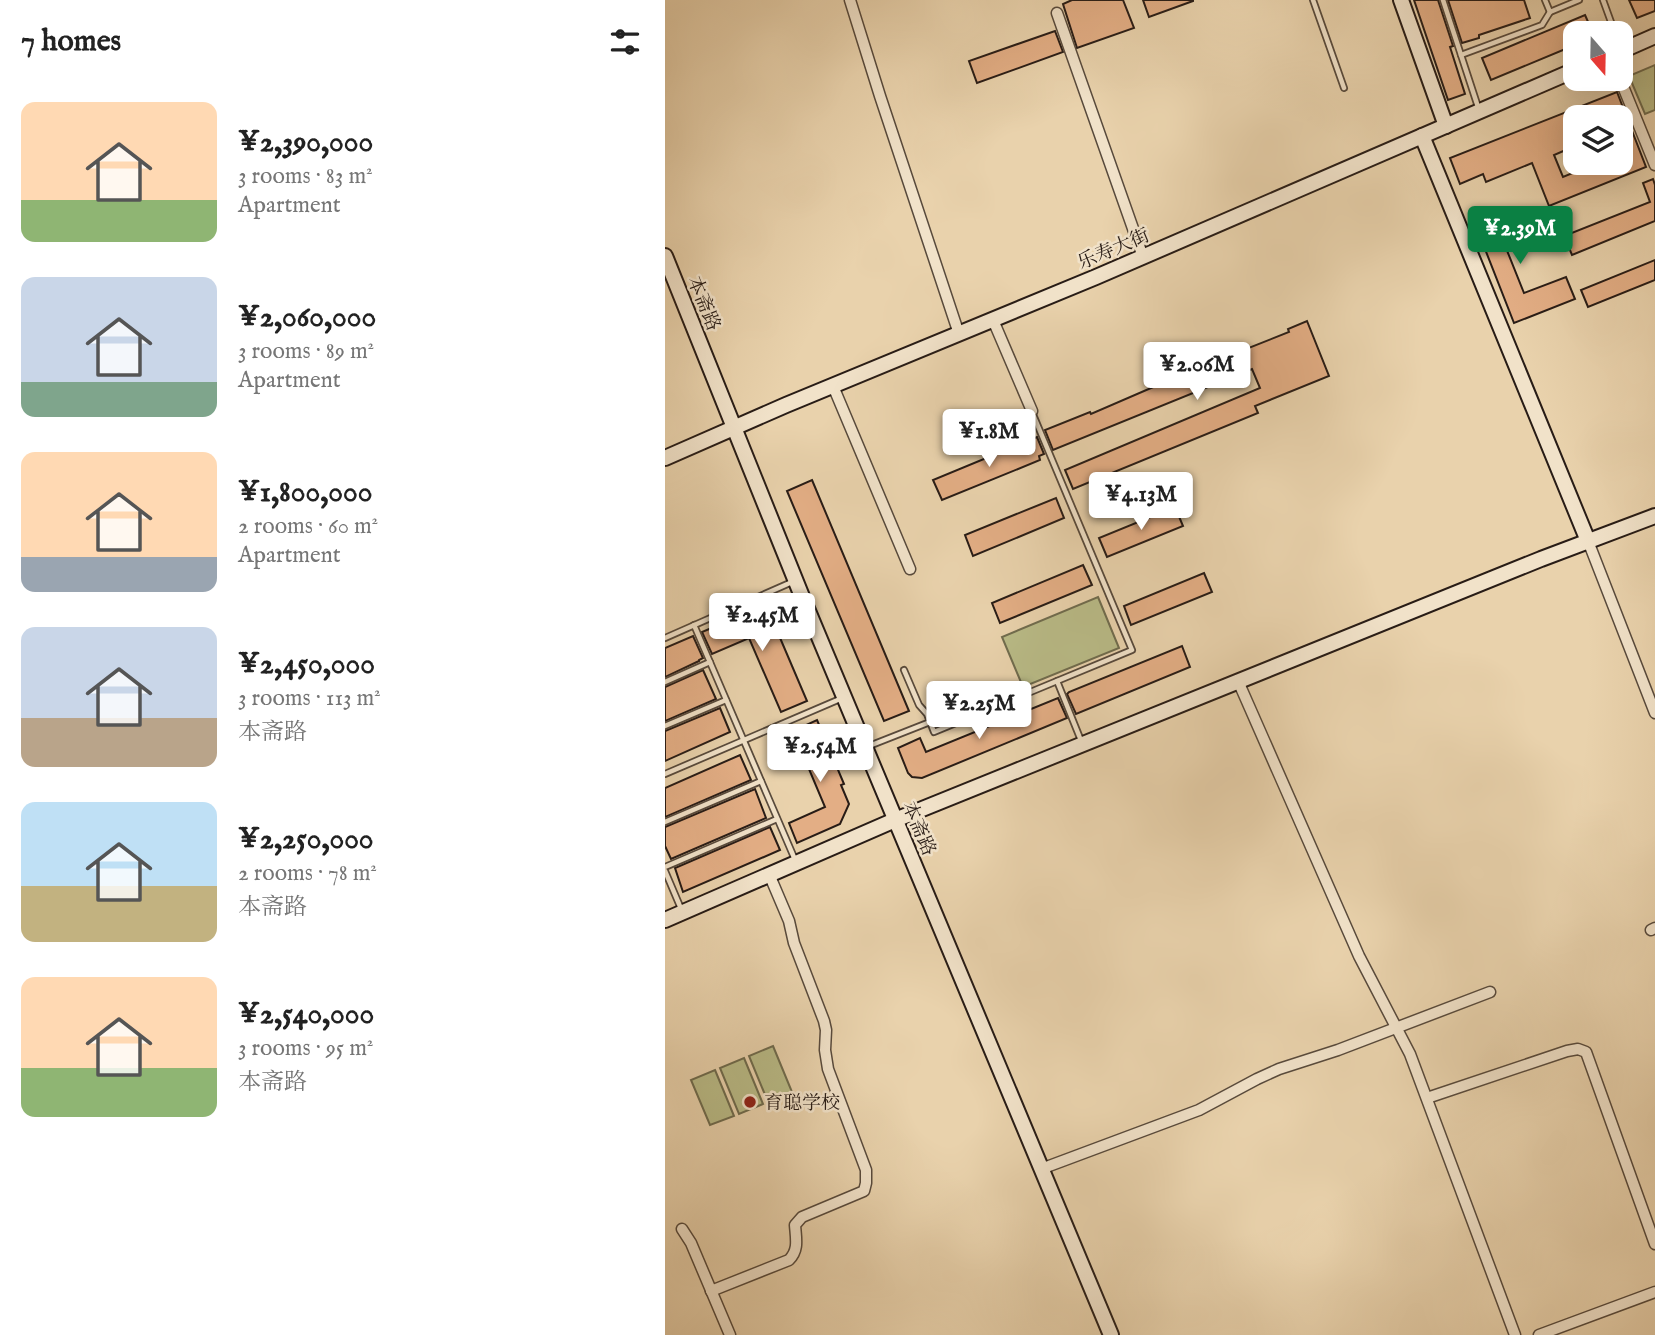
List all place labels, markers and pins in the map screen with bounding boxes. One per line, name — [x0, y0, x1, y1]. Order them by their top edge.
pin: ¥2.39M — [1463, 206, 1577, 266]
pin: ¥2.06M — [1140, 342, 1254, 402]
pin: ¥1.8M — [940, 410, 1038, 469]
pin: ¥4.13M — [1084, 472, 1198, 532]
pin: ¥2.45M — [705, 594, 819, 653]
pin: ¥2.25M — [922, 682, 1036, 741]
pin: ¥2.54M — [763, 724, 877, 784]
place label: 育聪学校 — [764, 1092, 840, 1116]
marker: 育聪学校 — [742, 1094, 758, 1110]

